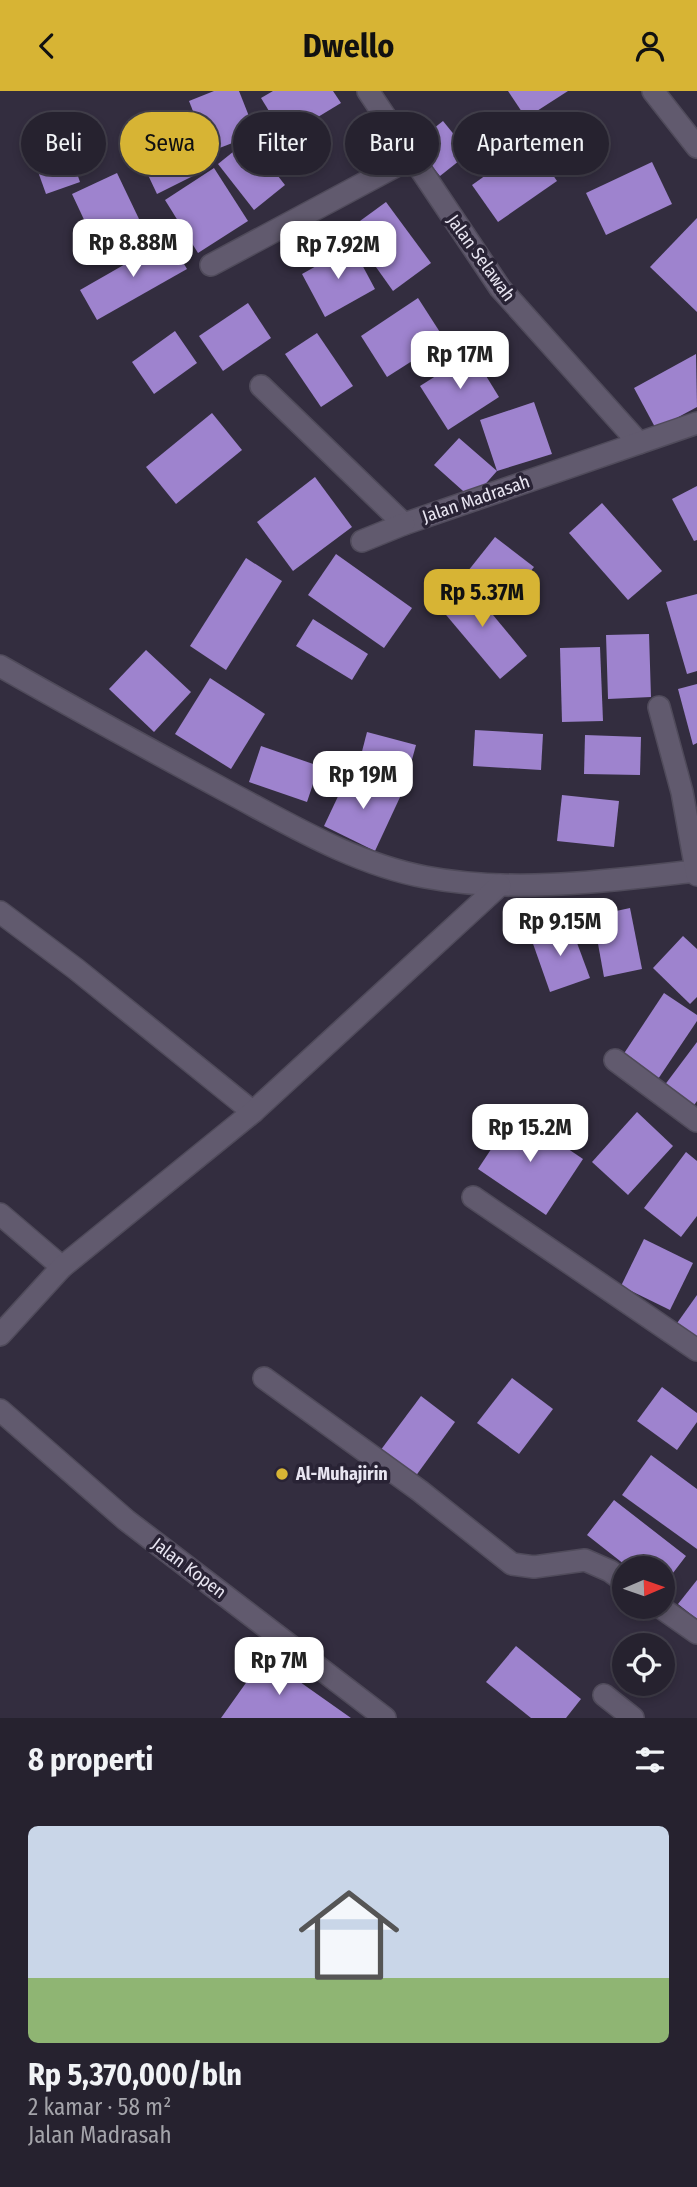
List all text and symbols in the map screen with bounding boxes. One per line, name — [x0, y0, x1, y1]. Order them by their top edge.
icon: back — [28, 27, 66, 65]
text: Dwello — [303, 27, 394, 65]
icon: person — [631, 27, 669, 65]
chip: Beli — [21, 112, 106, 175]
chip: Sewa — [120, 112, 219, 175]
chip: Filter — [233, 112, 331, 175]
chip: Baru — [345, 112, 439, 175]
chip: Apartemen — [453, 112, 609, 175]
street label: Jalan Selawah — [442, 210, 520, 306]
pin: Rp 8.88M — [61, 219, 205, 279]
pin: Rp 7.92M — [266, 221, 410, 281]
text: Rp 8.88M — [89, 228, 177, 256]
text: Rp 7.92M — [296, 230, 380, 258]
pin: Rp 17M — [403, 331, 517, 391]
text: Rp 17M — [427, 340, 493, 368]
street label: Jalan Madrasah — [419, 470, 533, 528]
pin: Rp 5.37M — [410, 569, 554, 629]
text: Rp 5.37M — [440, 578, 524, 606]
pin: Rp 19M — [306, 751, 420, 811]
text: Rp 19M — [329, 760, 397, 788]
pin: Rp 9.15M — [488, 899, 632, 958]
text: Rp 9.15M — [519, 907, 601, 935]
pin: Rp 15.2M — [458, 1105, 602, 1164]
text: Rp 15.2M — [488, 1113, 572, 1141]
place label: Al-Muhajirin — [295, 1463, 388, 1485]
marker: Al-Muhajirin — [274, 1466, 290, 1482]
street label: Jalan Kopen — [147, 1533, 231, 1603]
north arrow — [612, 1556, 676, 1619]
map controls — [612, 1556, 675, 1696]
button: locate — [612, 1633, 675, 1696]
pin: Rp 7M — [230, 1637, 328, 1697]
text: Rp 7M — [251, 1646, 307, 1674]
icon: filters — [631, 1741, 669, 1779]
text: 8 properti — [28, 1742, 153, 1778]
icon: home — [286, 1872, 412, 1998]
text: Rp 5,370,000/bln — [28, 2057, 242, 2093]
text: 2 kamar · 58 m² — [28, 2093, 171, 2121]
text: Jalan Madrasah — [28, 2121, 172, 2149]

